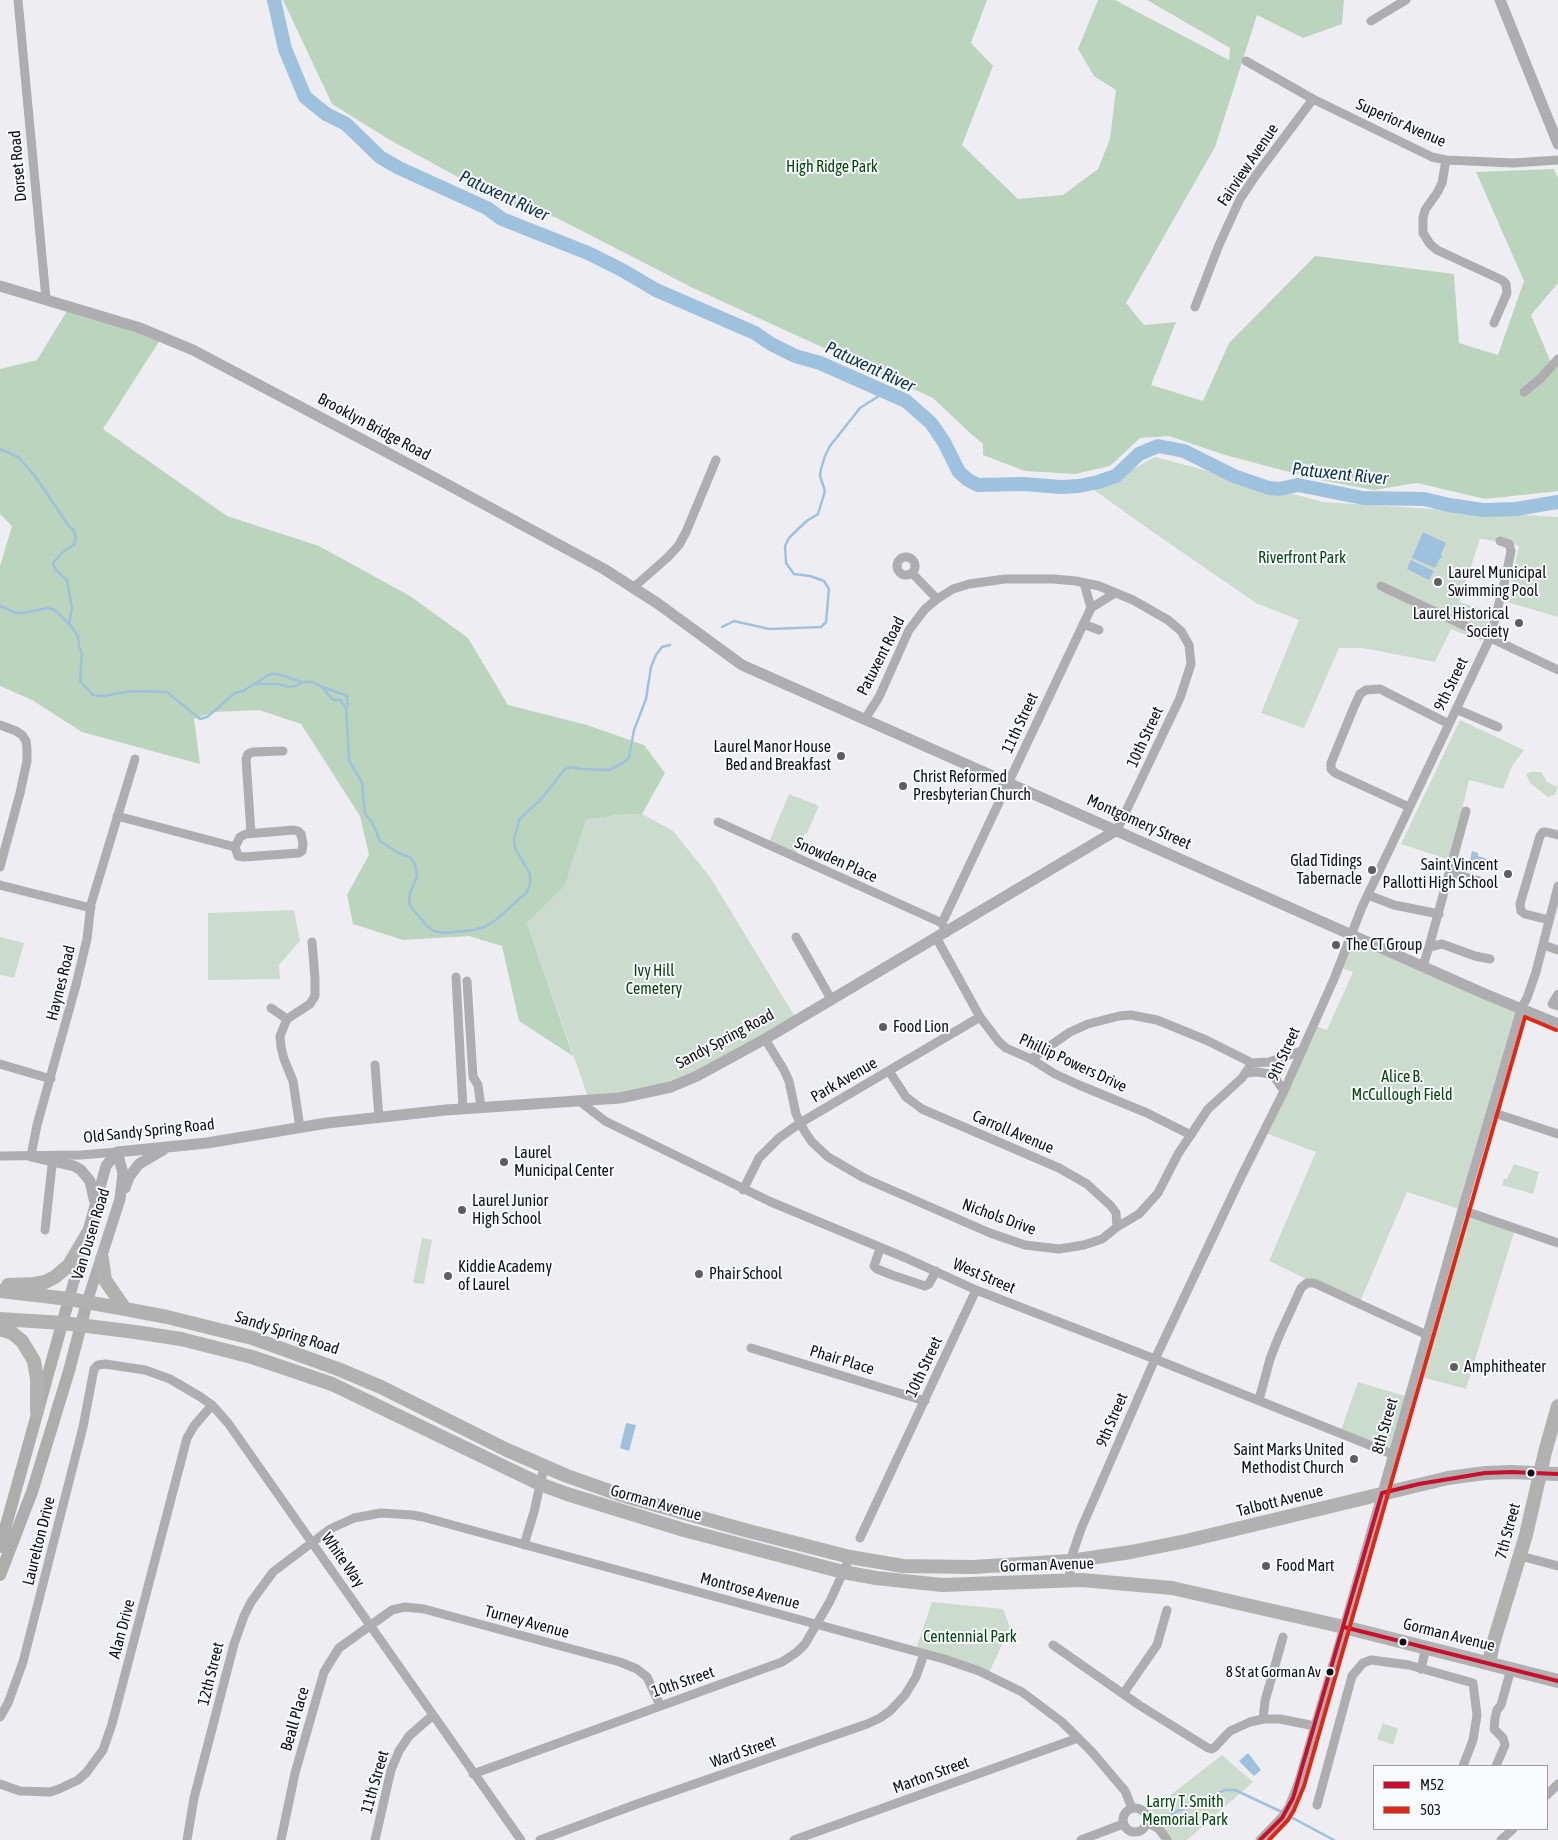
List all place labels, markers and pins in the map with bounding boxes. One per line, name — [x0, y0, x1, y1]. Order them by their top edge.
place label: Laurel Municipal Swimming Pool — [1448, 563, 1547, 601]
marker: Laurel Municipal Swimming Pool — [1432, 576, 1444, 588]
place label: Laurel Historical Society — [1413, 604, 1509, 642]
marker: Laurel Historical Society — [1513, 617, 1525, 629]
place label: Laurel Manor House Bed and Breakfast — [713, 737, 831, 775]
marker: Laurel Manor House Bed and Breakfast — [835, 750, 847, 762]
place label: Christ Reformed Presbyterian Church — [913, 767, 1031, 805]
marker: Christ Reformed Presbyterian Church — [897, 780, 909, 792]
place label: Glad Tidings Tabernacle — [1290, 851, 1362, 889]
place label: Saint Vincent Pallotti High School — [1383, 855, 1498, 893]
marker: Glad Tidings Tabernacle — [1366, 864, 1378, 876]
marker: Saint Vincent Pallotti High School — [1502, 868, 1514, 880]
place label: The CT Group — [1346, 935, 1422, 955]
marker: The CT Group — [1330, 939, 1342, 951]
place label: Food Lion — [893, 1017, 949, 1037]
marker: Food Lion — [877, 1021, 889, 1033]
place label: Laurel Municipal Center — [514, 1143, 614, 1181]
marker: Laurel Municipal Center — [498, 1156, 510, 1168]
place label: Laurel Junior High School — [472, 1191, 548, 1229]
marker: Laurel Junior High School — [456, 1204, 468, 1216]
place label: Kiddie Academy of Laurel — [458, 1257, 552, 1295]
place label: Phair School — [709, 1264, 782, 1284]
marker: Phair School — [693, 1268, 705, 1280]
marker: Kiddie Academy of Laurel — [442, 1270, 454, 1282]
place label: Amphitheater — [1464, 1357, 1546, 1377]
marker: Amphitheater — [1448, 1361, 1460, 1373]
place label: Saint Marks United Methodist Church — [1234, 1440, 1344, 1478]
marker: Saint Marks United Methodist Church — [1348, 1453, 1360, 1465]
unlabelled marker — [1526, 1468, 1536, 1478]
place label: Food Mart — [1276, 1556, 1334, 1576]
marker: Food Mart — [1260, 1560, 1272, 1572]
unlabelled marker — [1398, 1637, 1408, 1647]
place label: 8 St at Gorman Av — [1226, 1663, 1321, 1681]
marker: 8 St at Gorman Av — [1325, 1667, 1335, 1677]

